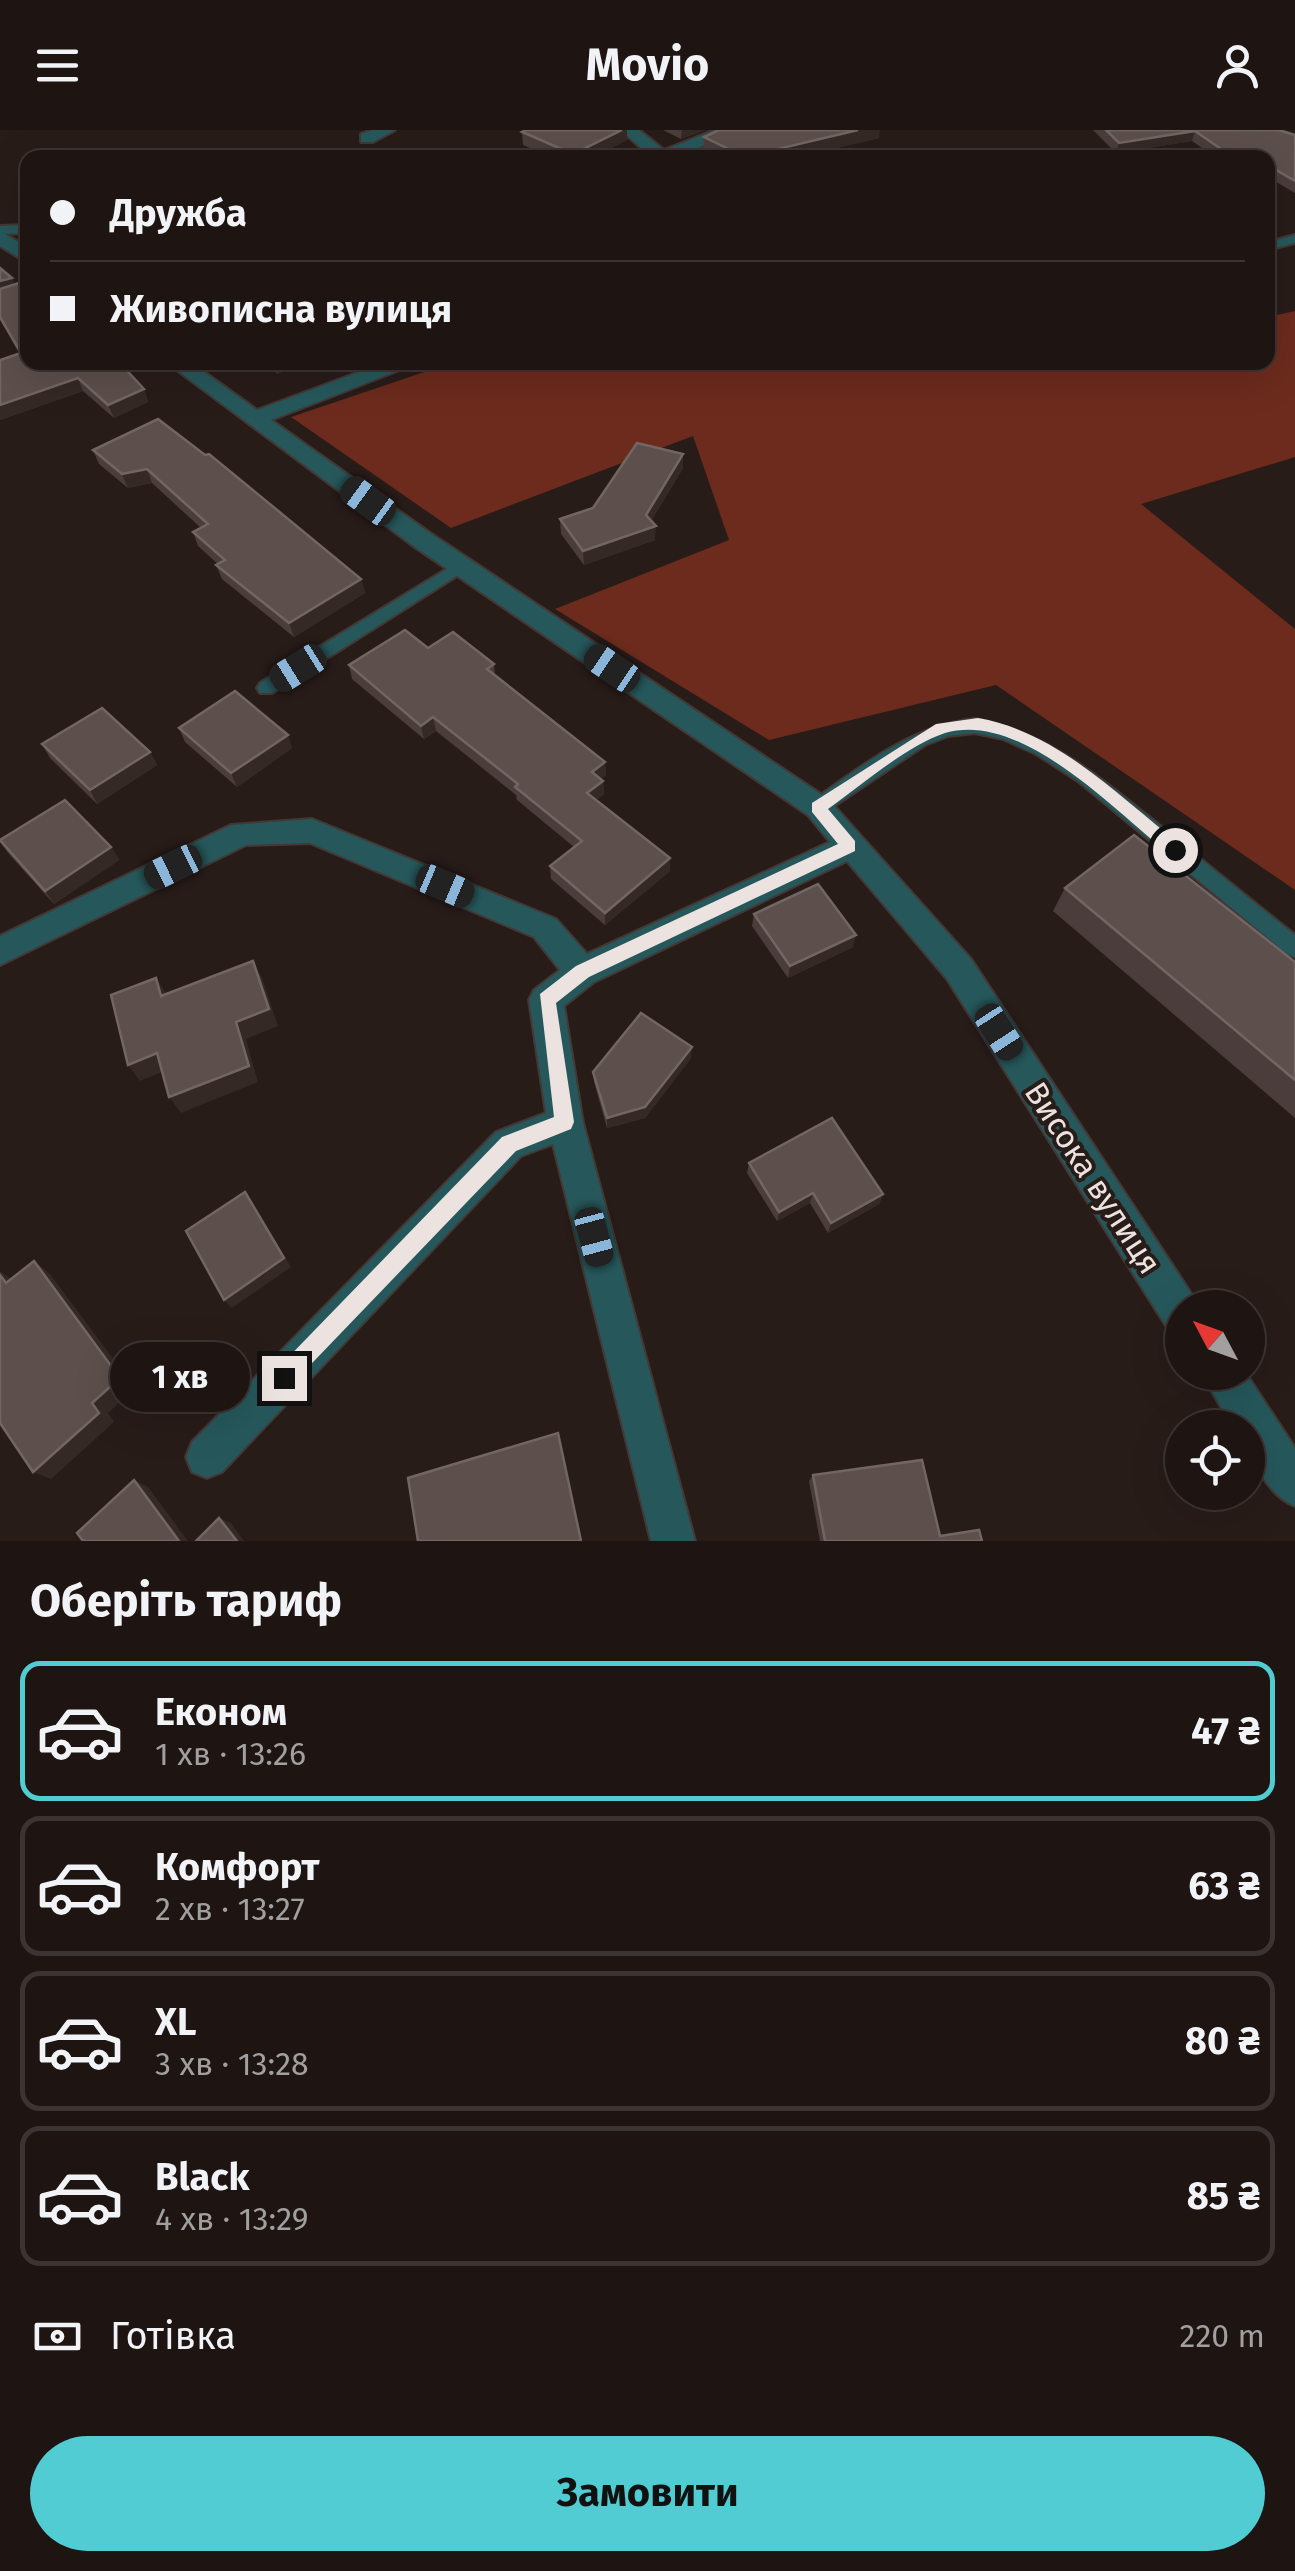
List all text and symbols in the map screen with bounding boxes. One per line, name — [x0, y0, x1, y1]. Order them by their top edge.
icon: menu — [30, 38, 85, 93]
text: Movio — [586, 38, 709, 92]
icon: person — [1210, 38, 1265, 93]
text: Дружба — [110, 190, 247, 236]
text: Живописна вулиця — [110, 286, 452, 332]
car — [335, 471, 401, 531]
car — [265, 639, 331, 697]
car — [579, 639, 645, 697]
route start — [1153, 828, 1198, 873]
car — [139, 840, 207, 894]
car — [412, 860, 478, 912]
car — [970, 999, 1028, 1065]
street label: Висока вулиця — [1017, 1075, 1169, 1281]
car — [572, 1204, 616, 1270]
north arrow — [1165, 1290, 1265, 1390]
map controls — [1165, 1290, 1265, 1510]
callout: 1 хв — [109, 1343, 249, 1413]
route end — [262, 1356, 307, 1401]
text: 1 хв — [152, 1358, 208, 1396]
button: locate — [1165, 1410, 1265, 1510]
text: Оберіть тариф — [30, 1574, 342, 1628]
icon: car — [35, 1686, 125, 1776]
text: Економ — [155, 1689, 287, 1735]
text: 47 ₴ — [1191, 1708, 1260, 1754]
text: 1 хв · 13:26 — [155, 1735, 306, 1773]
icon: car — [35, 1841, 125, 1931]
text: Комфорт — [155, 1844, 319, 1890]
text: 63 ₴ — [1188, 1863, 1260, 1909]
text: 2 хв · 13:27 — [155, 1890, 305, 1928]
icon: car — [35, 1996, 125, 2086]
text: XL — [155, 1999, 197, 2045]
text: 80 ₴ — [1185, 2018, 1260, 2064]
text: 3 хв · 13:28 — [155, 2045, 309, 2083]
icon: car — [35, 2151, 125, 2241]
text: Black — [155, 2154, 250, 2200]
text: 85 ₴ — [1187, 2173, 1260, 2219]
text: 4 хв · 13:29 — [155, 2200, 309, 2238]
icon: cash — [30, 2309, 85, 2364]
text: Готівка — [110, 2313, 236, 2359]
text: 220 m — [1180, 2317, 1265, 2355]
button: Замовити — [30, 2436, 1265, 2551]

